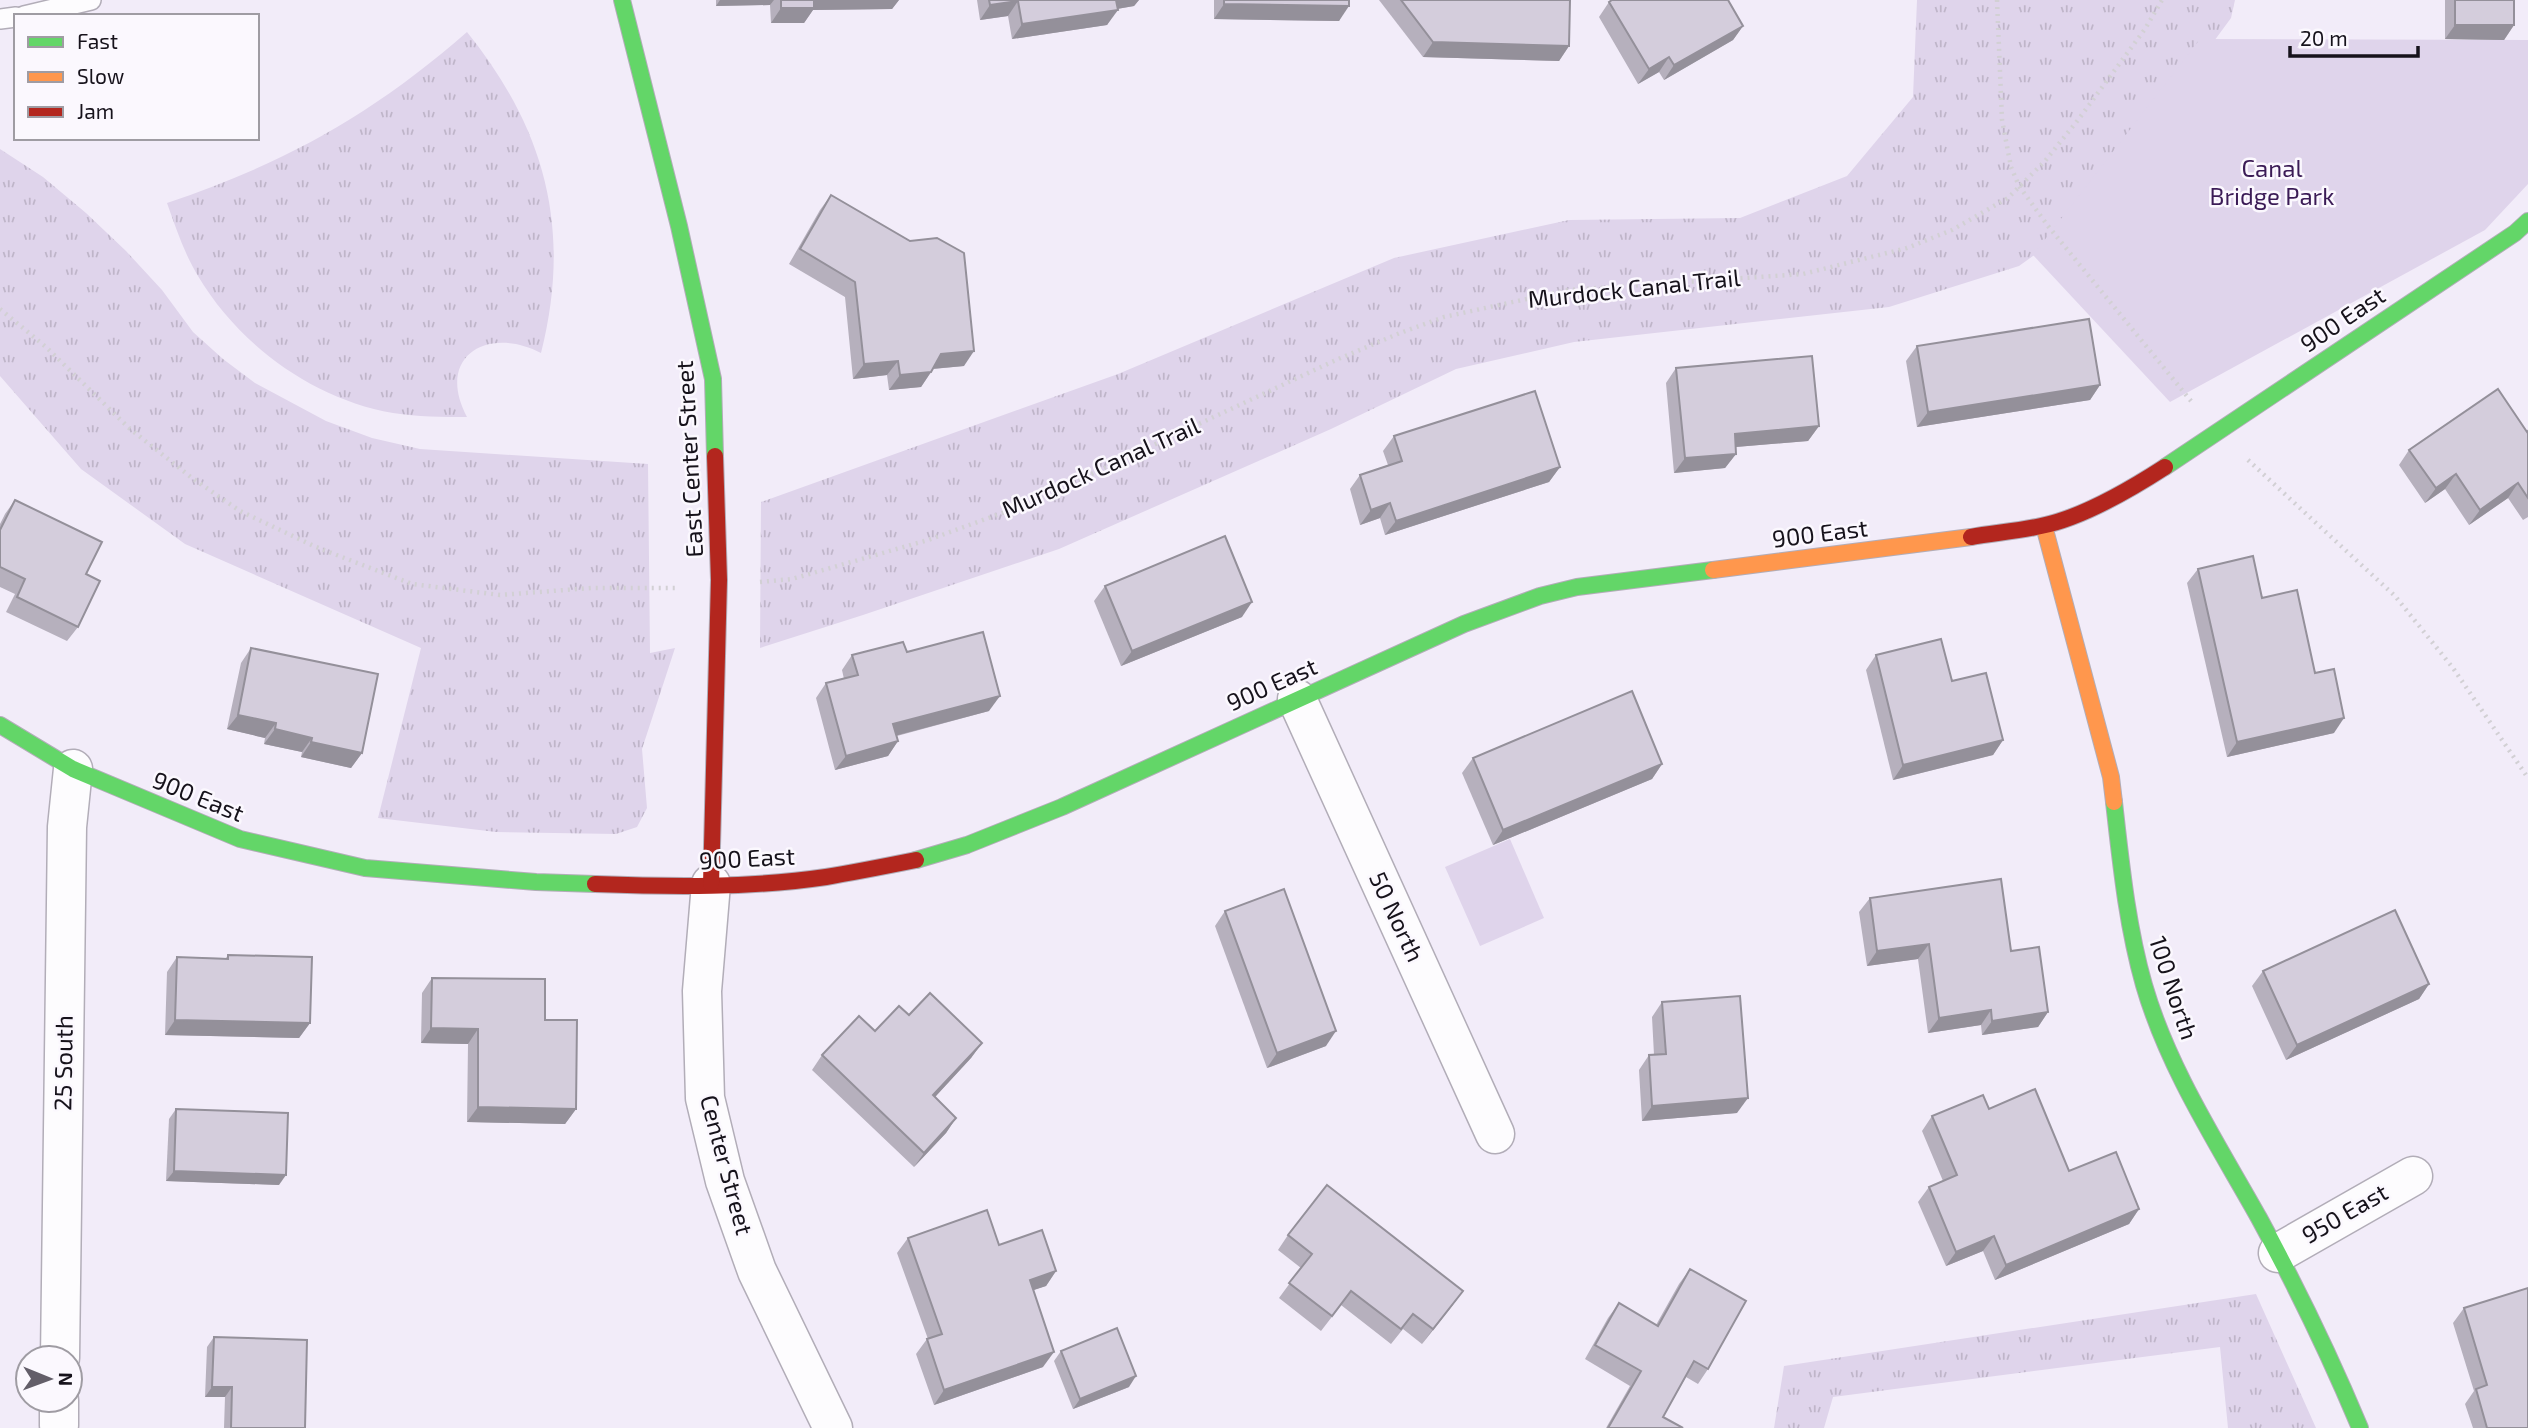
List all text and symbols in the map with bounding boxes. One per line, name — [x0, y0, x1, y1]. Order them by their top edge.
legend — [14, 14, 259, 140]
scale bar — [2290, 14, 2418, 58]
text: 20 m — [2300, 25, 2348, 50]
text: Fast — [77, 28, 118, 53]
text: Slow — [77, 63, 124, 88]
text: Jam — [77, 98, 114, 123]
park label: Canal Bridge Park — [2210, 153, 2334, 210]
street label: Murdock Canal Trail — [1526, 262, 1742, 313]
street label: 900 East — [2294, 280, 2390, 358]
street label: East Center Street — [669, 360, 708, 558]
street label: Murdock Canal Trail — [997, 410, 1204, 523]
street label: 900 East — [1770, 512, 1869, 553]
street label: 900 East — [1222, 651, 1321, 716]
street label: 900 East — [149, 764, 248, 827]
street label: 900 East — [698, 841, 796, 874]
street label: 50 North — [1364, 867, 1431, 966]
street label: 100 North — [2144, 932, 2205, 1043]
street label: 25 South — [47, 1015, 78, 1111]
street label: Center Street — [695, 1091, 760, 1238]
street label: 950 East — [2296, 1177, 2392, 1249]
north arrow — [14, 1344, 84, 1414]
text: N — [55, 1372, 78, 1386]

